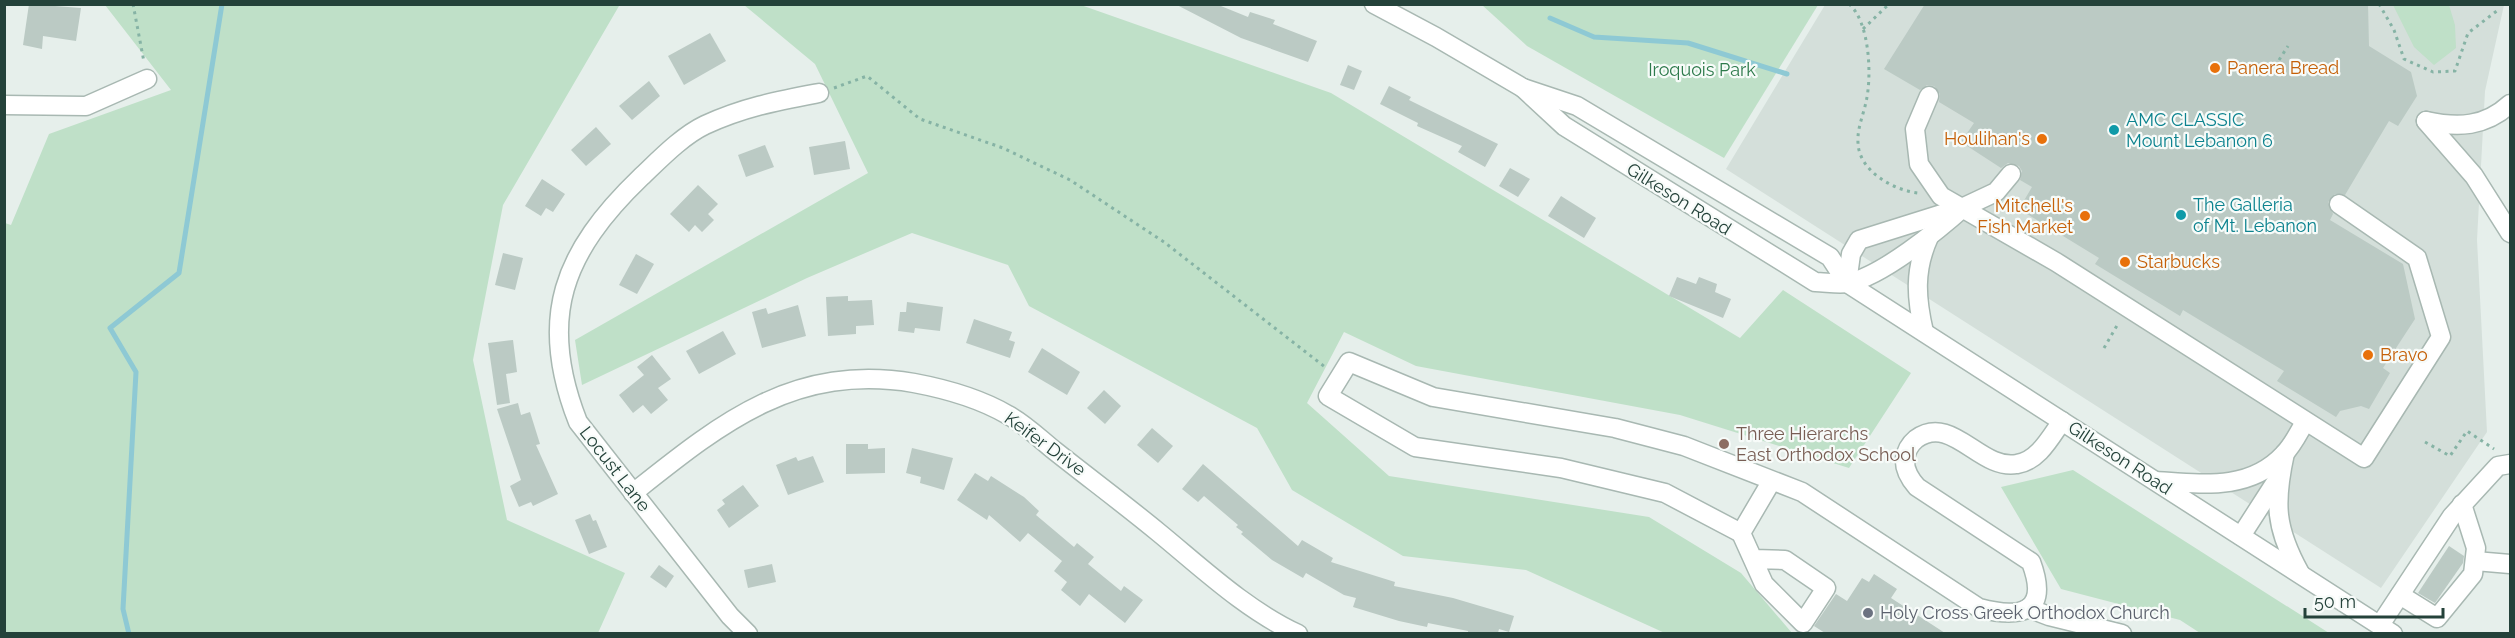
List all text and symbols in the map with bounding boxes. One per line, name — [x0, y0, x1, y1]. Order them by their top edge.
place label: Panera Bread — [2227, 57, 2339, 78]
park label: Iroquois Park — [1648, 59, 1756, 80]
marker: Panera Bread — [2208, 61, 2222, 75]
place label: AMC CLASSIC Mount Lebanon 6 — [2126, 109, 2273, 151]
marker: AMC CLASSIC Mount Lebanon 6 — [2107, 123, 2121, 137]
place label: Houlihan's — [1944, 128, 2030, 149]
marker: Houlihan's — [2035, 132, 2049, 146]
street label: Gilkeson Road — [1623, 158, 1735, 239]
place label: The Galleria of Mt. Lebanon — [2193, 194, 2317, 236]
place label: Mitchell's Fish Market — [1977, 195, 2073, 237]
marker: The Galleria of Mt. Lebanon — [2174, 208, 2188, 222]
marker: Mitchell's Fish Market — [2078, 209, 2092, 223]
place label: Starbucks — [2137, 251, 2220, 272]
marker: Starbucks — [2118, 255, 2132, 269]
place label: Bravo — [2380, 344, 2428, 365]
marker: Bravo — [2361, 348, 2375, 362]
street label: Keifer Drive — [1001, 407, 1090, 480]
street label: Gilkeson Road — [2065, 416, 2176, 499]
street label: Locust Lane — [576, 422, 655, 516]
place label: Three Hierarchs East Orthodox School — [1736, 423, 1916, 465]
marker: Three Hierarchs East Orthodox School — [1717, 437, 1731, 451]
scale bar — [2305, 581, 2443, 619]
text: 50 m — [2314, 591, 2356, 612]
place label: Holy Cross Greek Orthodox Church — [1880, 602, 2170, 623]
marker: Holy Cross Greek Orthodox Church — [1861, 606, 1875, 620]

